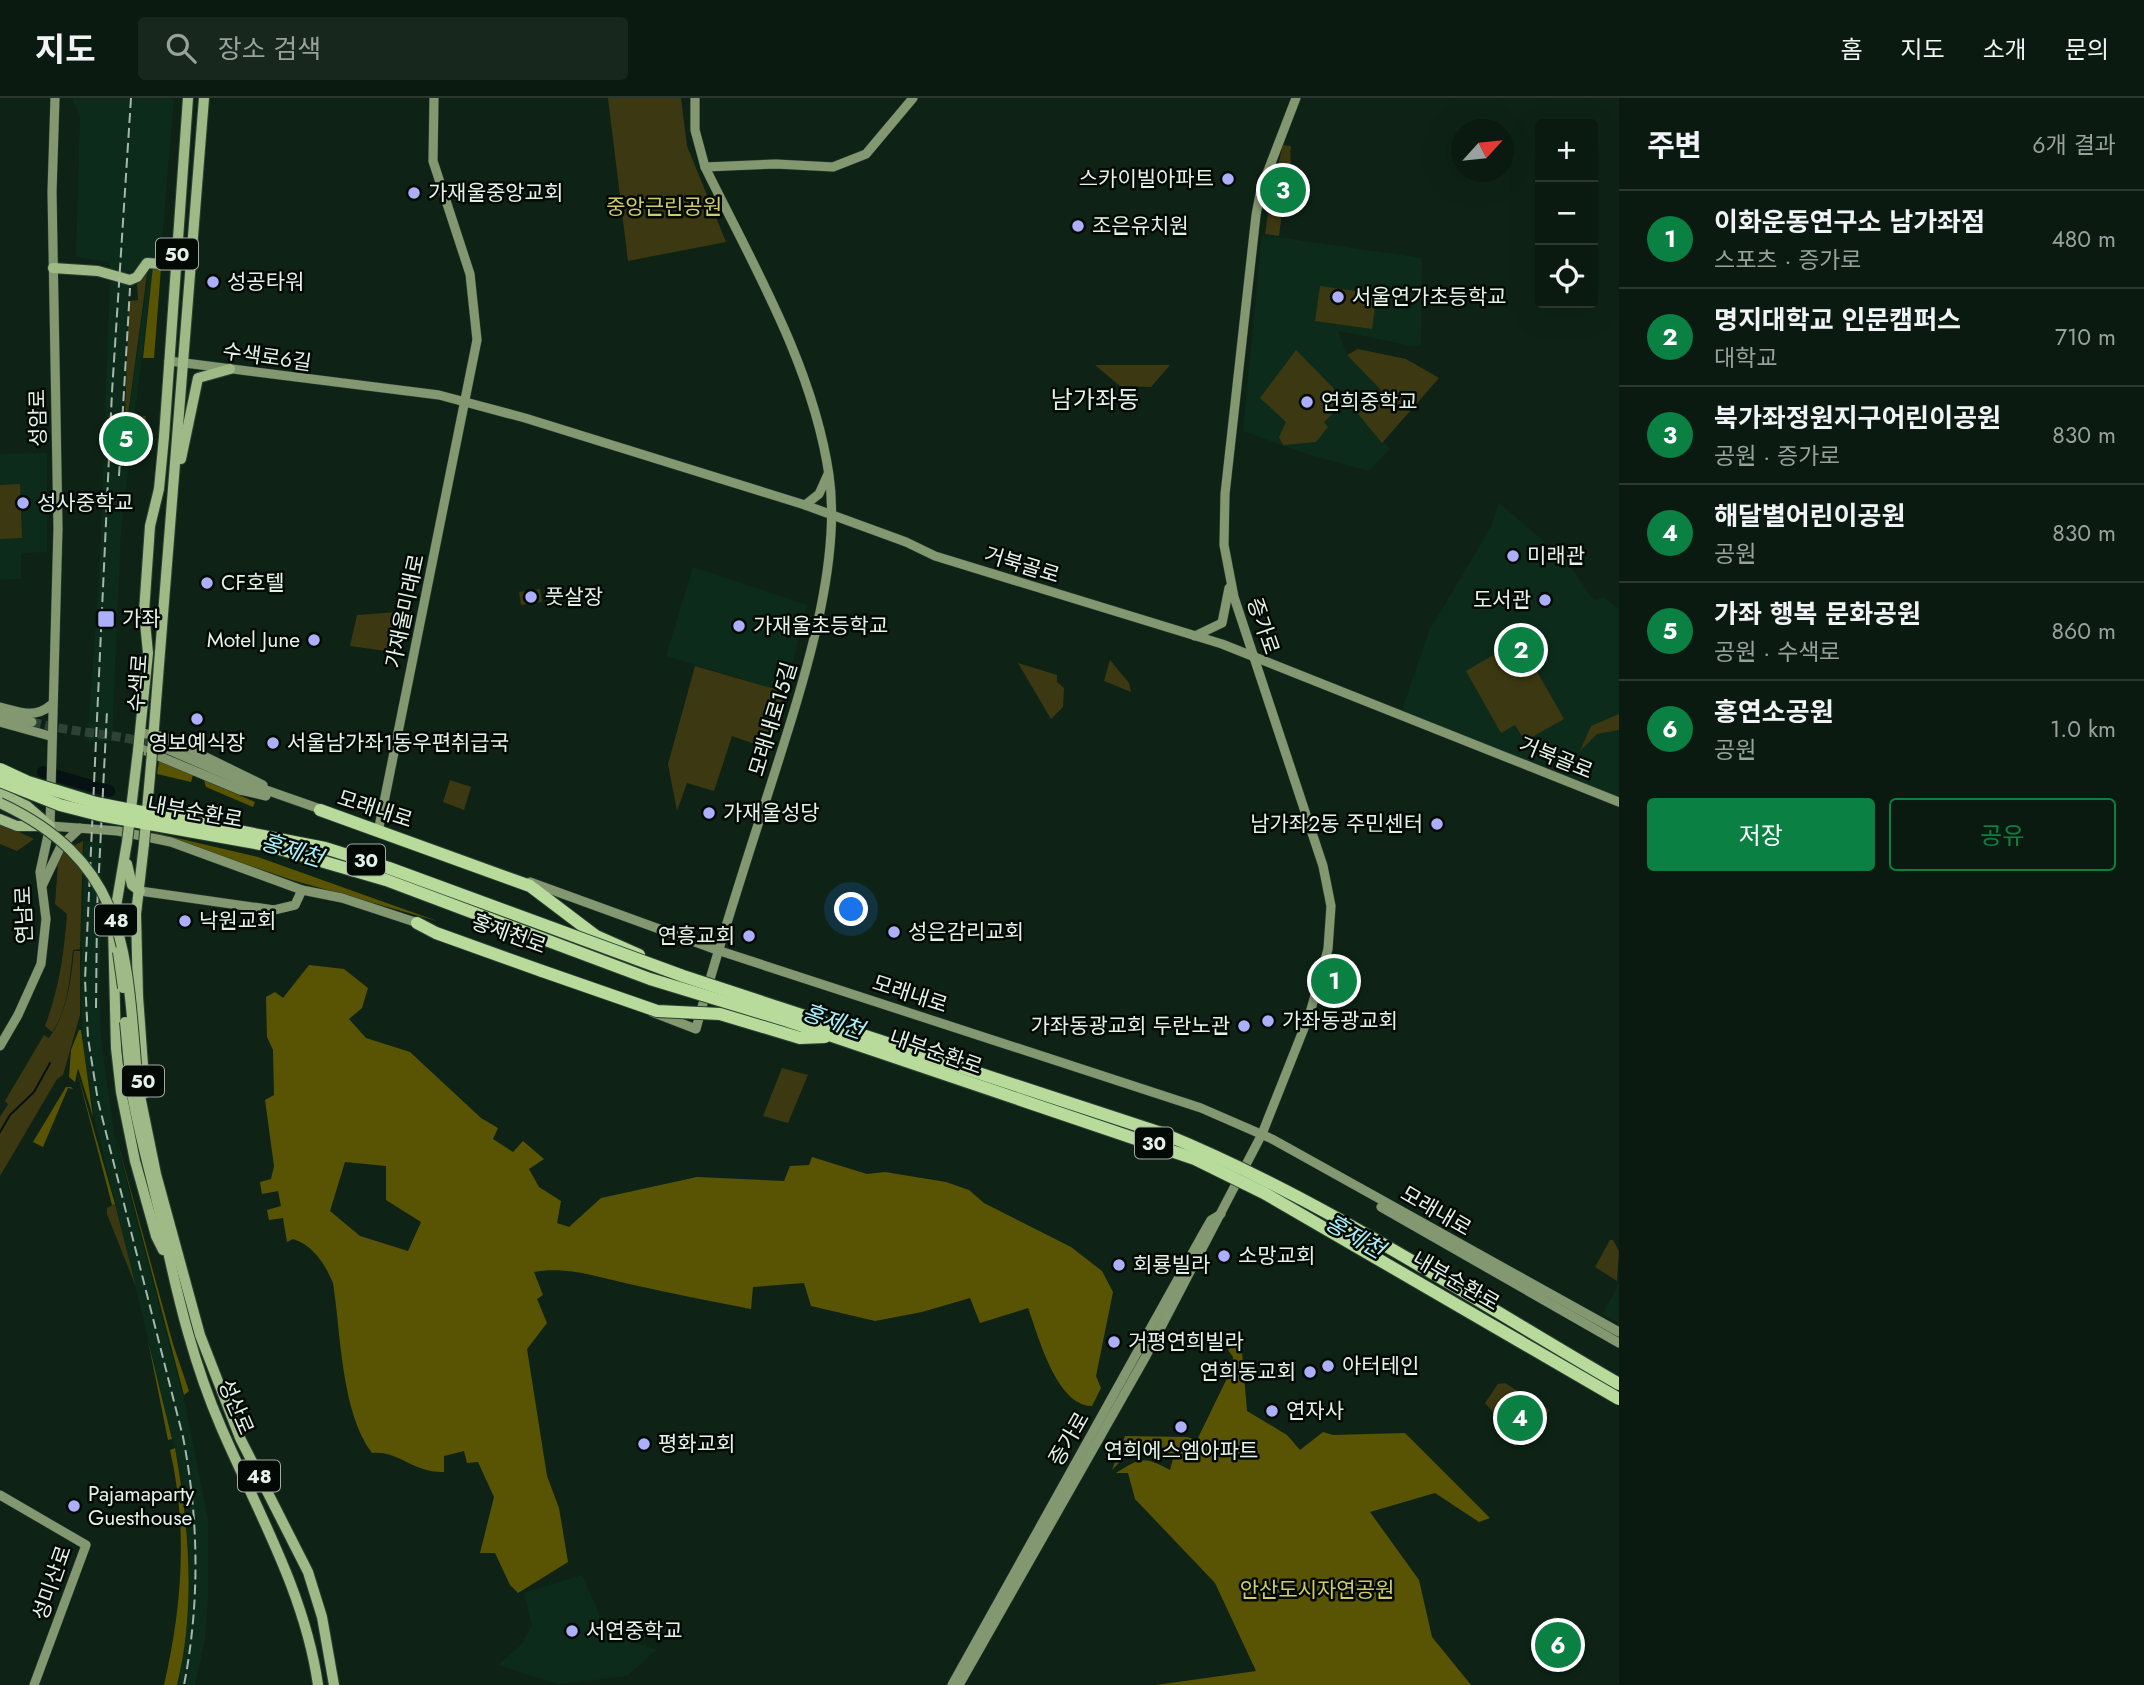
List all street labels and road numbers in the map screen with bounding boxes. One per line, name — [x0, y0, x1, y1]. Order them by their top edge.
road number: 50 — [156, 238, 198, 270]
street label: 수색로6길 — [221, 336, 313, 378]
street label: 성암로 — [22, 389, 54, 447]
street label: 거북골로 — [981, 539, 1063, 591]
street label: 가재울미래로 — [378, 551, 432, 671]
street label: 증가로 — [1239, 594, 1287, 658]
street label: 수색로 — [121, 653, 155, 713]
street label: 모래내로15길 — [741, 658, 805, 780]
street label: 거북골로 — [1515, 730, 1597, 786]
street label: 모래내로 — [334, 783, 416, 835]
street label: 내부순환로 — [145, 789, 245, 835]
road number: 30 — [347, 845, 385, 876]
street label: 연남로 — [8, 886, 40, 944]
road number: 48 — [95, 904, 137, 936]
street label: 홍제천로 — [468, 907, 550, 961]
street label: 모래내로 — [869, 968, 951, 1020]
street label: 내부순환로 — [885, 1022, 987, 1082]
road number: 50 — [122, 1065, 164, 1096]
road number: 30 — [1135, 1128, 1173, 1158]
street label: 모래내로 — [1395, 1179, 1477, 1243]
street label: 내부순환로 — [1407, 1244, 1505, 1318]
street label: 성산로 — [211, 1374, 261, 1440]
street label: 증가로 — [1042, 1406, 1096, 1472]
road number: 48 — [238, 1460, 280, 1492]
street label: 성미산로 — [25, 1542, 79, 1624]

